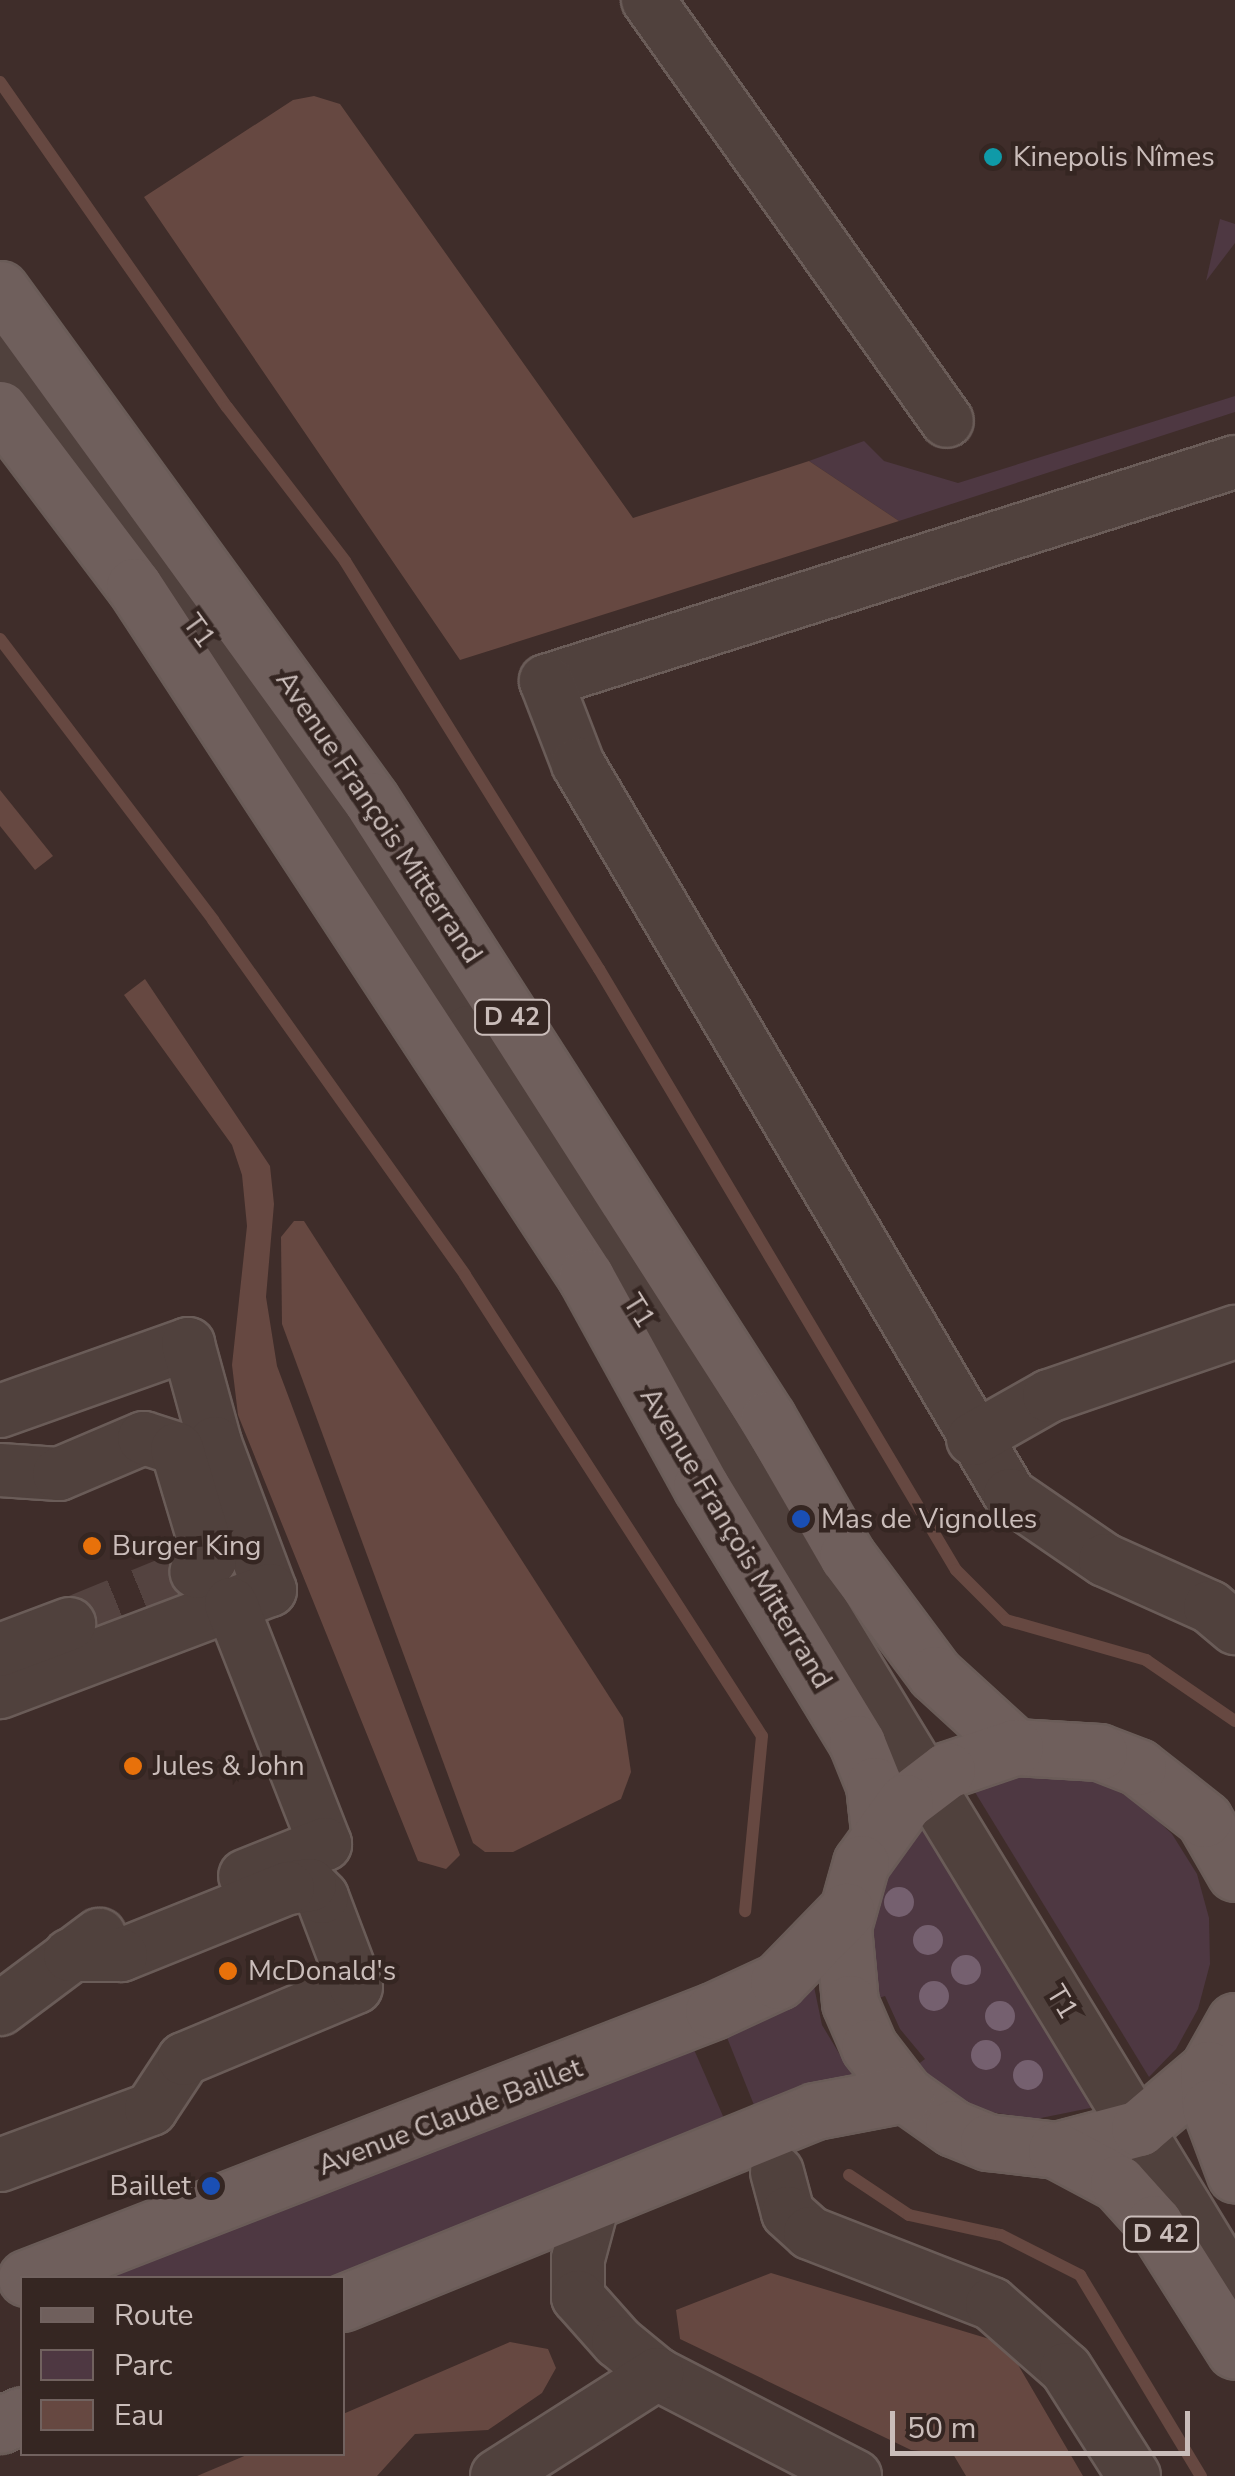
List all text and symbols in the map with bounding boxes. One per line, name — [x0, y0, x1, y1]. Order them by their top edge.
place label: Kinepolis Nîmes — [1013, 140, 1215, 174]
marker: Kinepolis Nîmes — [982, 146, 1004, 168]
street label: T1 — [176, 608, 222, 654]
street label: Avenue François Mitterrand — [269, 665, 489, 969]
road number: D 42 — [472, 997, 552, 1037]
street label: T1 — [616, 1288, 662, 1334]
street label: Avenue François Mitterrand — [633, 1381, 839, 1695]
place label: Mas de Vignolles — [821, 1502, 1037, 1536]
marker: Mas de Vignolles — [790, 1508, 812, 1530]
place label: Burger King — [112, 1529, 261, 1563]
marker: Burger King — [81, 1535, 103, 1557]
place label: Jules & John — [153, 1749, 305, 1783]
marker: Jules & John — [122, 1755, 144, 1777]
place label: McDonald's — [248, 1954, 396, 1988]
marker: McDonald's — [217, 1960, 239, 1982]
street label: T1 — [1039, 1979, 1085, 2025]
street label: Avenue Claude Baillet — [313, 2051, 587, 2183]
place label: Baillet — [110, 2169, 191, 2203]
marker: Baillet — [200, 2175, 222, 2197]
road number: D 42 — [1121, 2214, 1201, 2254]
legend — [20, 2276, 345, 2456]
text: Route — [114, 2295, 194, 2336]
text: Parc — [114, 2345, 173, 2386]
scale bar — [895, 2391, 1195, 2453]
text: Eau — [114, 2395, 164, 2436]
text: 50 m — [907, 2408, 976, 2449]

